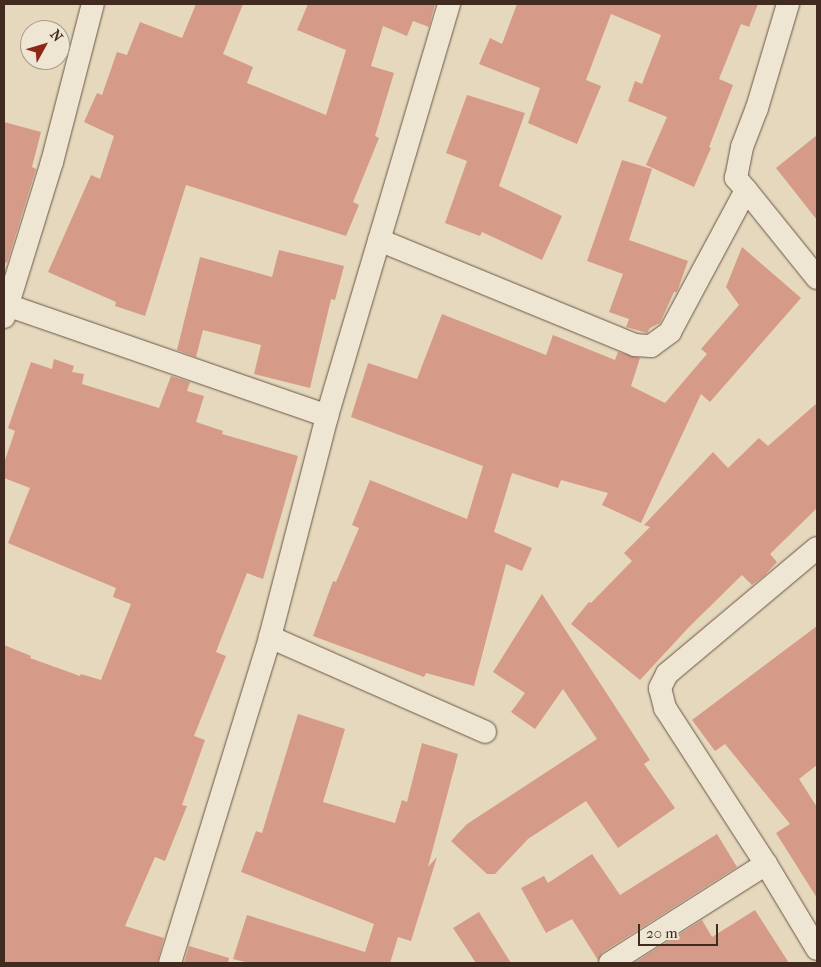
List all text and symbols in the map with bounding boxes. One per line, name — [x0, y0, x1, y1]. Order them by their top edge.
north arrow — [20, 20, 70, 70]
text: N — [46, 26, 66, 45]
scale bar — [641, 914, 721, 946]
text: 20 m — [646, 924, 678, 942]

